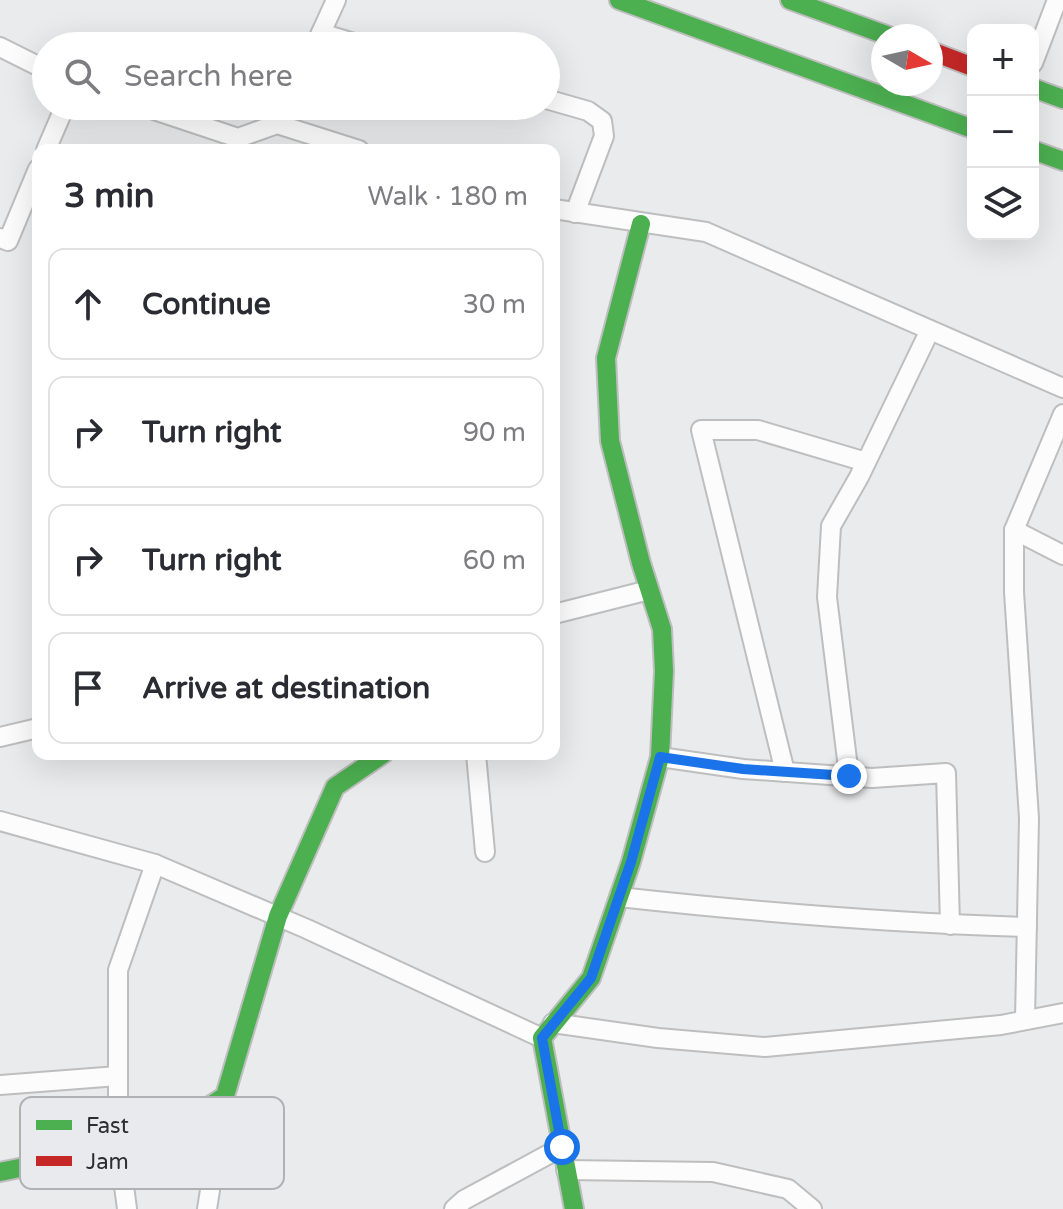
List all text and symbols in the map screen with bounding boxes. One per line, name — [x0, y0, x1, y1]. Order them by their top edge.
north arrow — [871, 24, 943, 96]
map controls — [967, 24, 1039, 240]
button: + — [967, 24, 1039, 96]
search box — [32, 32, 560, 120]
icon: search — [60, 54, 104, 98]
text: Search here — [124, 58, 293, 95]
button: − — [967, 96, 1039, 168]
button: layers — [967, 168, 1039, 240]
text: 3 min — [64, 176, 155, 217]
text: Walk · 180 m — [368, 181, 528, 212]
icon: ahead — [66, 282, 110, 326]
text: Continue — [142, 286, 271, 323]
text: 30 m — [463, 289, 526, 320]
icon: right — [66, 410, 110, 454]
text: Turn right — [142, 414, 282, 451]
text: 90 m — [463, 417, 526, 448]
icon: right — [66, 538, 110, 582]
text: Turn right — [142, 542, 282, 579]
text: 60 m — [463, 545, 526, 576]
icon: arrive — [66, 666, 110, 710]
text: Arrive at destination — [142, 670, 430, 707]
route end — [831, 758, 867, 794]
legend — [20, 1097, 284, 1189]
text: Fast — [86, 1113, 129, 1139]
route start — [544, 1129, 580, 1165]
text: Jam — [86, 1149, 129, 1175]

